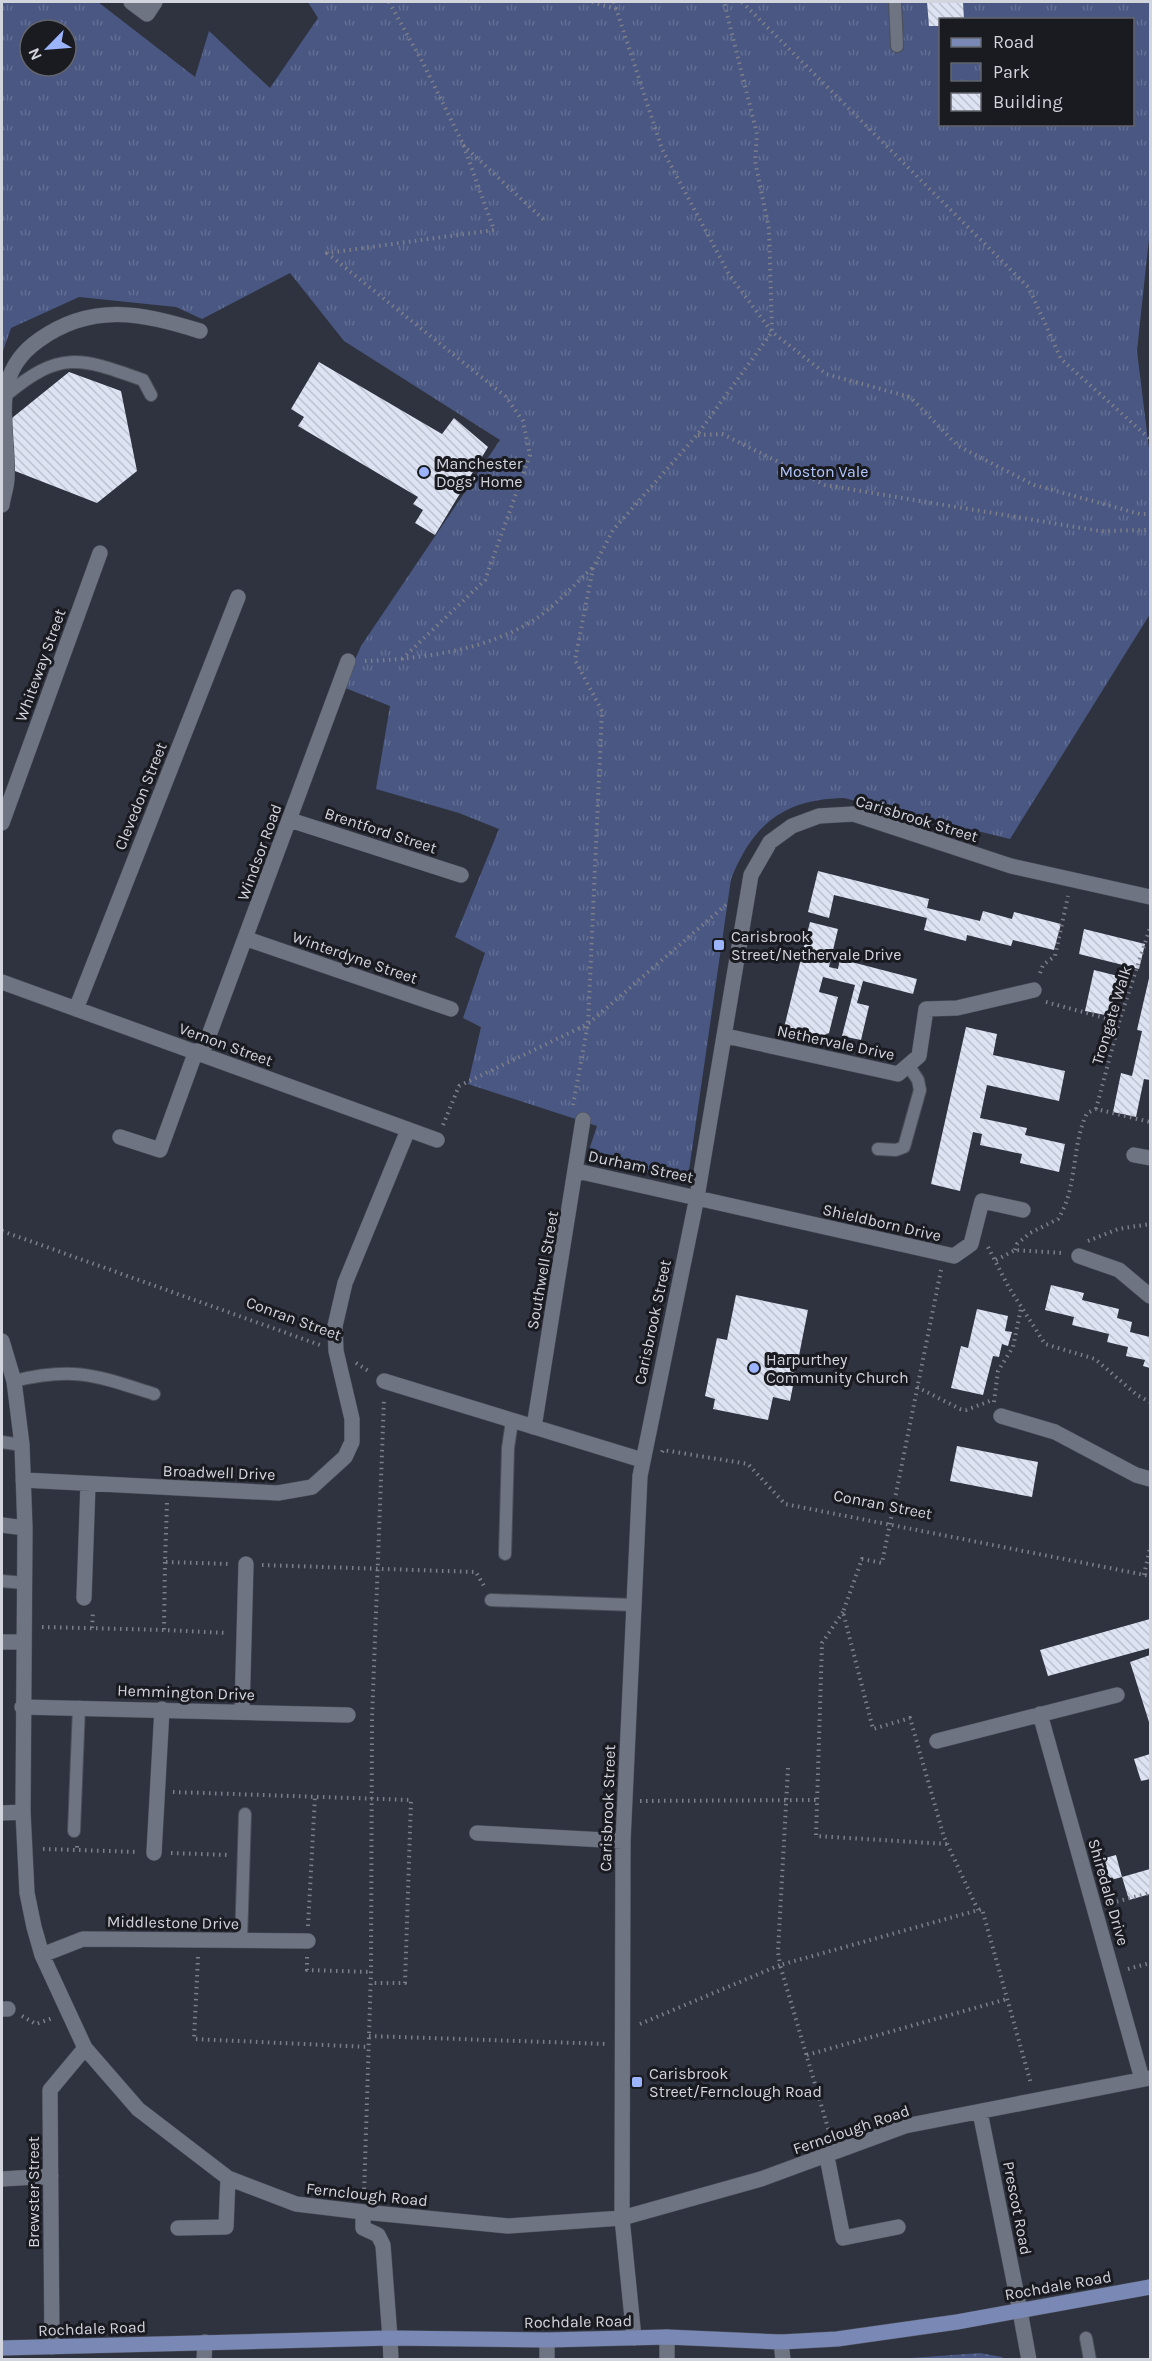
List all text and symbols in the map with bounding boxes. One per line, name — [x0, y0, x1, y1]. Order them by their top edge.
north arrow — [18, 18, 78, 78]
legend — [939, 18, 1134, 126]
text: Road — [993, 31, 1034, 53]
text: N — [24, 45, 46, 63]
text: Park — [993, 61, 1030, 83]
text: Building — [993, 91, 1063, 113]
place label: Manchester Dogs’ Home — [436, 454, 523, 491]
park label: Moston Vale — [780, 462, 868, 481]
marker: Manchester Dogs’ Home — [417, 465, 431, 479]
street label: Whiteway Street — [11, 606, 70, 724]
street label: Clevedon Street — [110, 740, 171, 853]
street label: Carisbrook Street — [853, 791, 980, 846]
street label: Windsor Road — [233, 801, 286, 903]
street label: Brentford Street — [322, 803, 439, 858]
street label: Winterdyne Street — [290, 927, 420, 988]
place label: Carisbrook Street/Nethervale Drive — [731, 927, 901, 964]
marker: Carisbrook Street/Nethervale Drive — [712, 938, 726, 952]
street label: Trongate Walk — [1087, 963, 1136, 1067]
street label: Vernon Street — [176, 1019, 275, 1070]
street label: Nethervale Drive — [775, 1021, 896, 1064]
street label: Durham Street — [586, 1146, 695, 1187]
street label: Shieldborn Drive — [821, 1200, 943, 1245]
street label: Southwell Street — [523, 1209, 562, 1331]
street label: Carisbrook Street — [630, 1258, 675, 1386]
street label: Conran Street — [244, 1292, 344, 1345]
place label: Harpurthey Community Church — [766, 1350, 909, 1387]
marker: Harpurthey Community Church — [747, 1361, 761, 1375]
street label: Broadwell Drive — [162, 1461, 276, 1484]
street label: Conran Street — [832, 1486, 934, 1523]
street label: Hemmington Drive — [117, 1681, 255, 1704]
street label: Carisbrook Street — [596, 1744, 619, 1872]
street label: Shiredale Drive — [1084, 1837, 1133, 1948]
street label: Middlestone Drive — [107, 1912, 239, 1933]
place label: Carisbrook Street/Fernclough Road — [649, 2064, 822, 2101]
marker: Carisbrook Street/Fernclough Road — [630, 2075, 644, 2089]
street label: Fernclough Road — [790, 2101, 912, 2158]
street label: Brewster Street — [24, 2136, 43, 2248]
street label: Prescot Road — [999, 2160, 1036, 2256]
street label: Fernclough Road — [305, 2179, 429, 2210]
street label: Rochdale Road — [1003, 2267, 1113, 2304]
street label: Rochdale Road — [524, 2311, 632, 2332]
street label: Rochdale Road — [38, 2317, 146, 2340]

